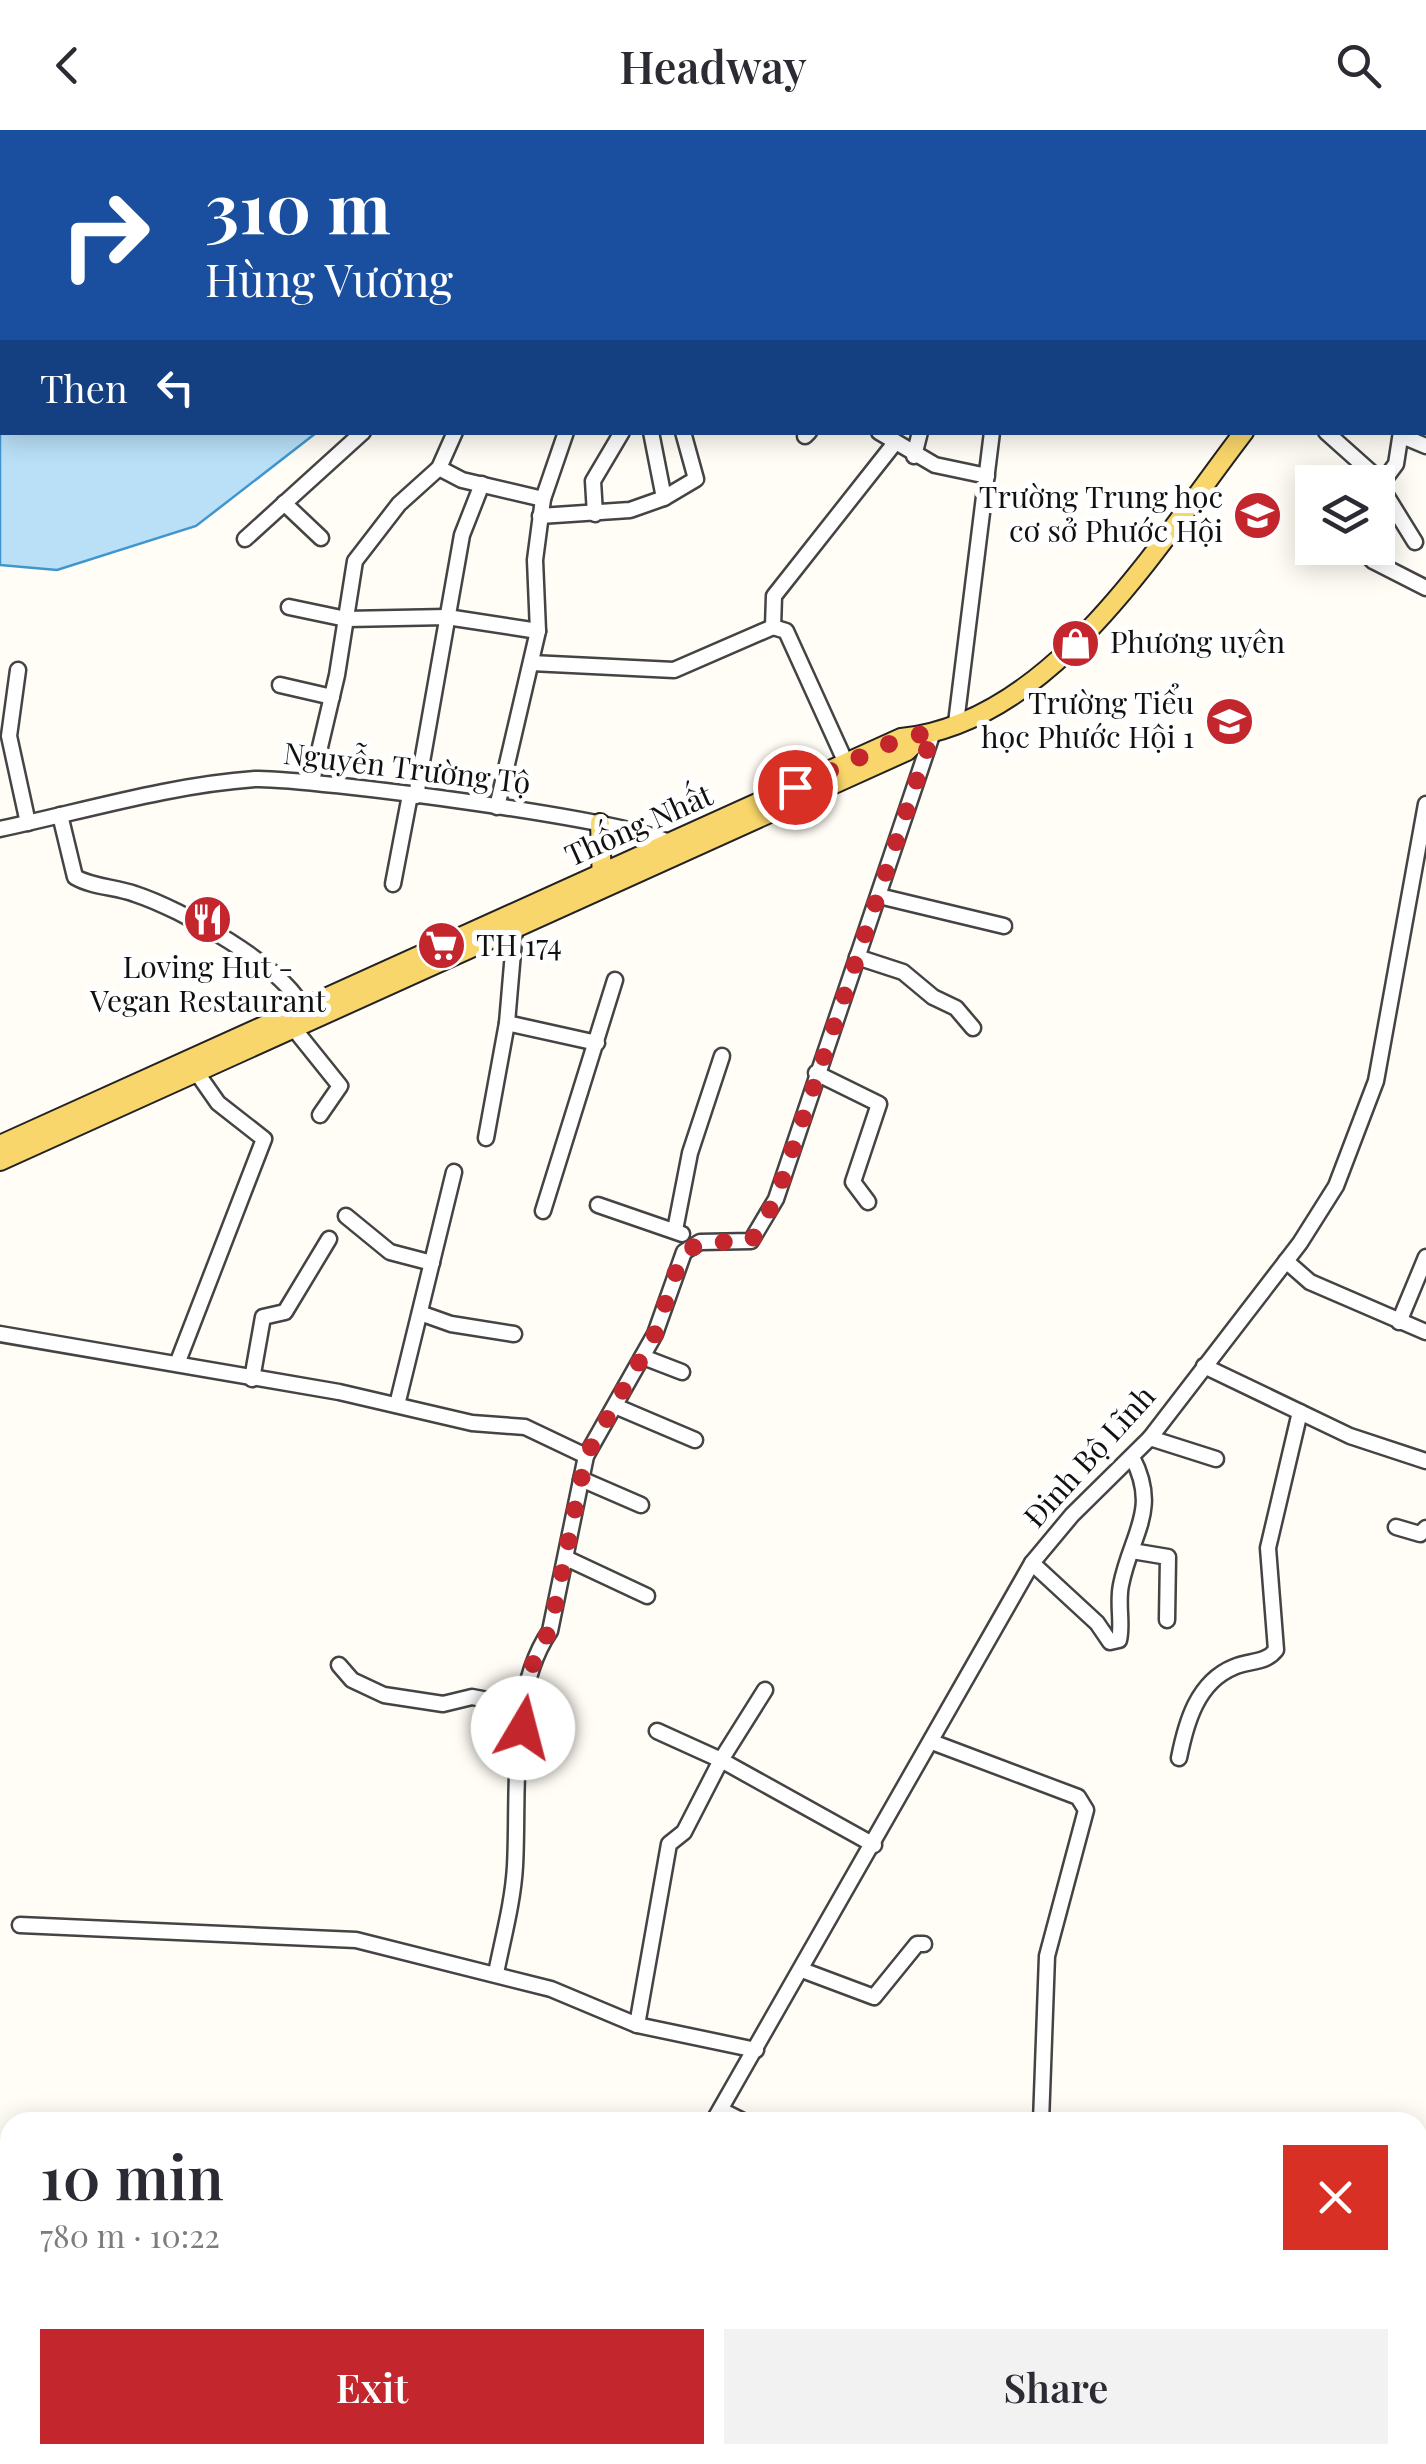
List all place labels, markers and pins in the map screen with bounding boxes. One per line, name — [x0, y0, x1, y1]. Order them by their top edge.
place label: Trường Trung học cơ sở Phước Hội — [979, 476, 1223, 550]
school or university icon: Trường Trung học cơ sở Phước Hội — [1232, 489, 1284, 541]
shop icon: Phương uyên — [1049, 617, 1101, 669]
place label: Phương uyên — [1110, 621, 1285, 661]
place label: Trường Tiểu học Phước Hội 1 — [981, 682, 1194, 756]
school or university icon: Trường Tiểu học Phước Hội 1 — [1203, 695, 1255, 747]
pin — [753, 745, 838, 830]
restaurant icon: Loving Hut - Vegan Restaurant — [182, 893, 234, 945]
supermarket icon: TH 174 — [415, 920, 467, 972]
place label: TH 174 — [476, 924, 562, 964]
place label: Loving Hut - Vegan Restaurant — [89, 946, 326, 1020]

